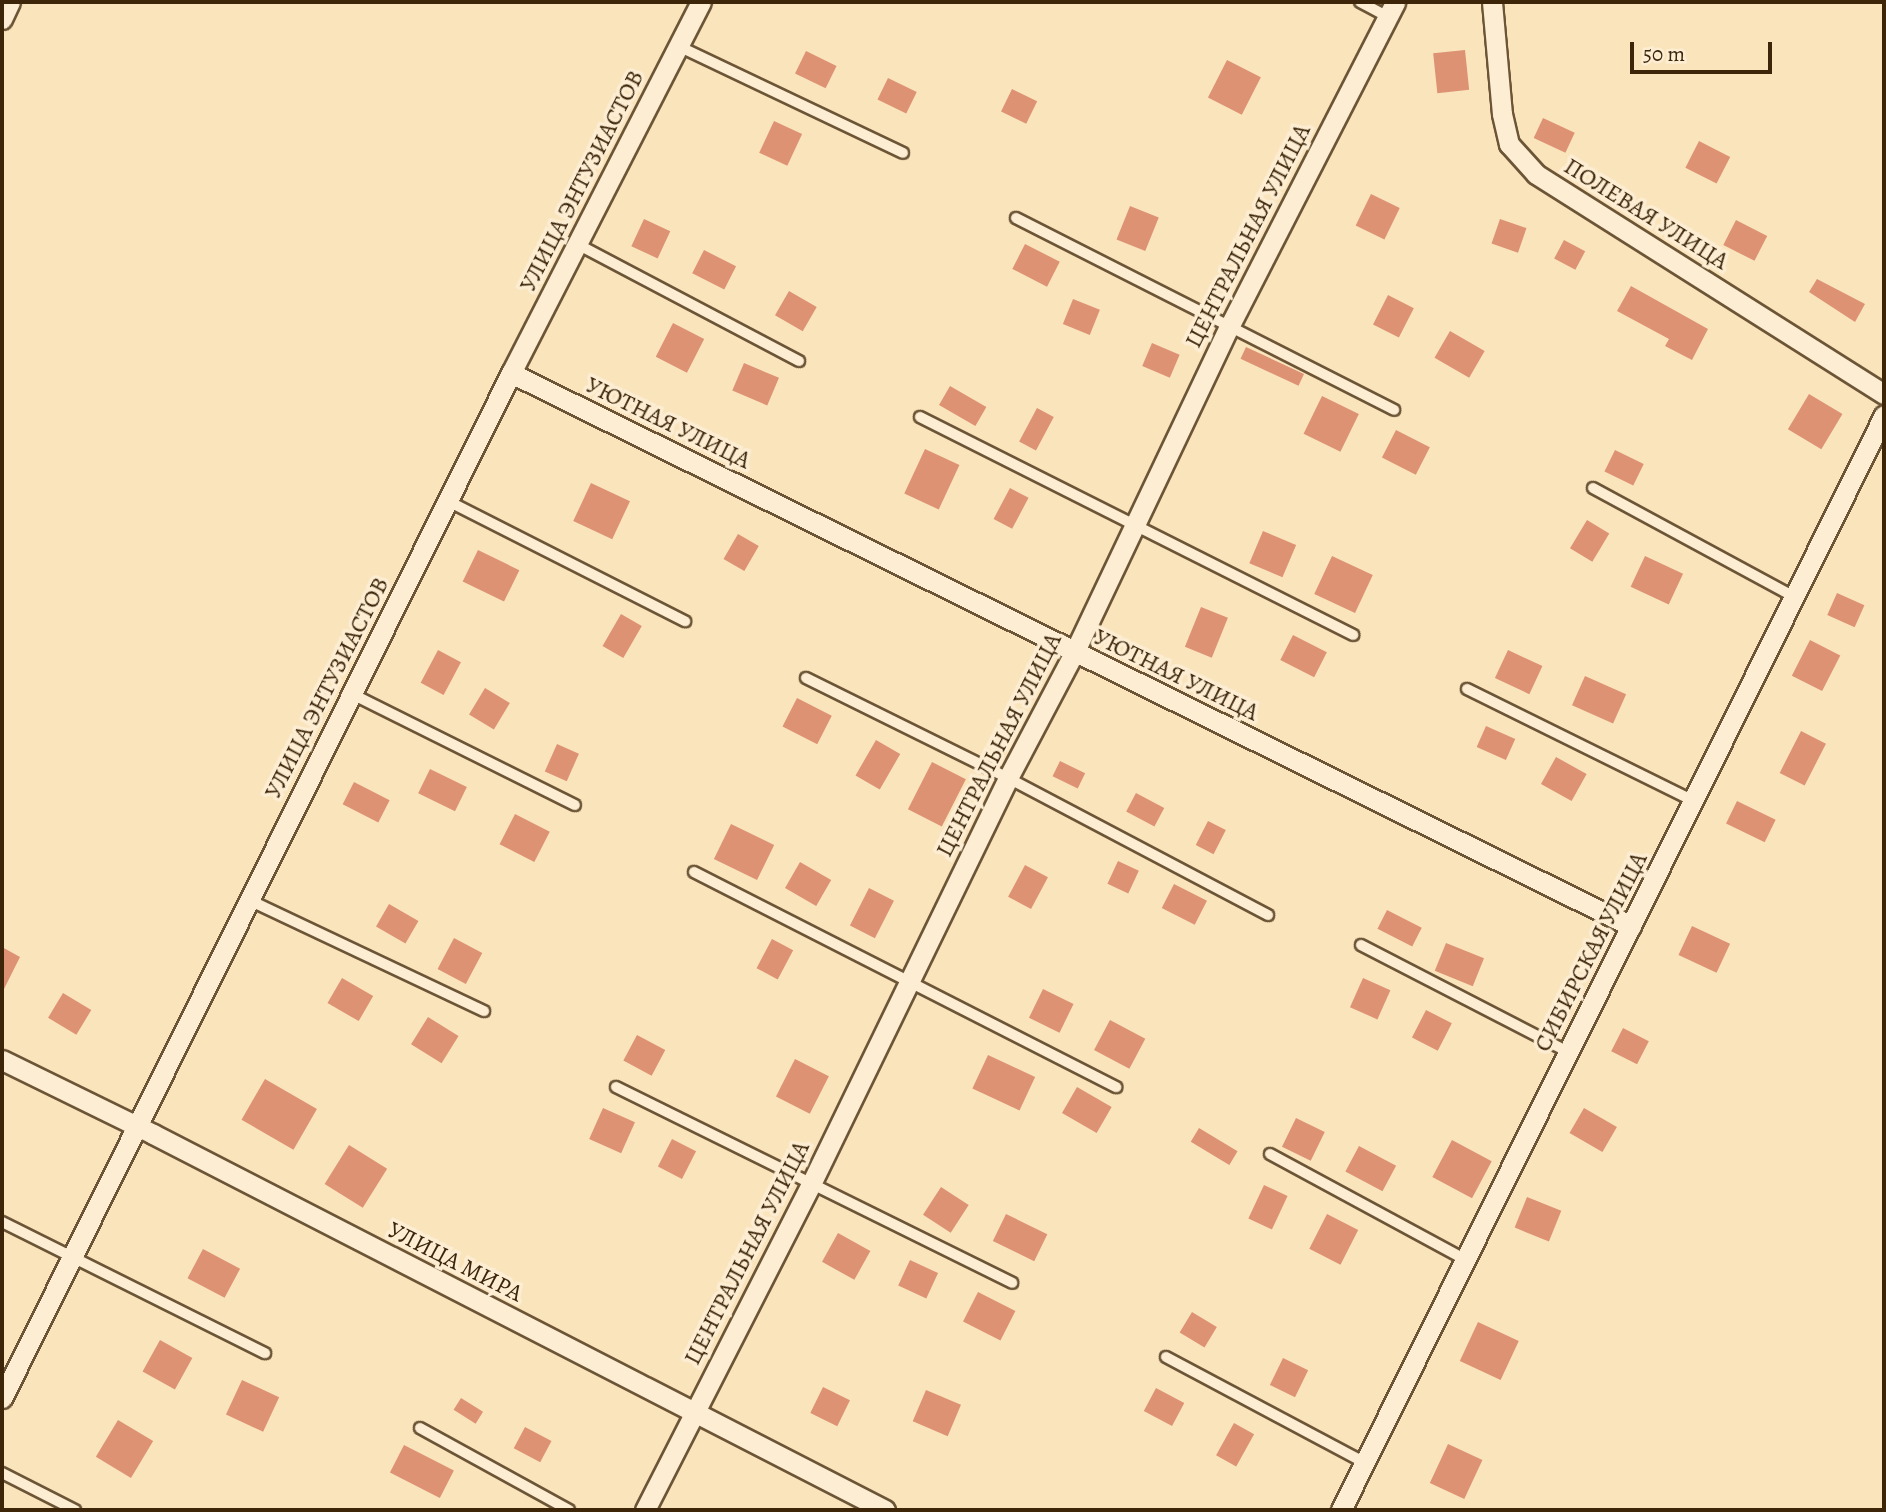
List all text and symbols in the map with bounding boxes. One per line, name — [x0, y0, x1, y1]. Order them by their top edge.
scale bar — [1634, 28, 1776, 72]
text: 50 m — [1643, 40, 1685, 68]
street label: УЛИЦА ЭНТУЗИАСТОВ — [514, 65, 650, 297]
street label: ЦЕНТРАЛЬНАЯ УЛИЦА — [1179, 119, 1317, 353]
street label: ПОЛЕВАЯ УЛИЦА — [1559, 152, 1733, 276]
street label: УЮТНАЯ УЛИЦА — [581, 371, 755, 475]
street label: УЛИЦА ЭНТУЗИАСТОВ — [259, 572, 395, 804]
street label: УЮТНАЯ УЛИЦА — [1089, 623, 1263, 727]
street label: ЦЕНТРАЛЬНАЯ УЛИЦА — [930, 628, 1068, 862]
street label: СИБИРСКАЯ УЛИЦА — [1528, 848, 1654, 1056]
street label: ЦЕНТРАЛЬНАЯ УЛИЦА — [678, 1136, 816, 1370]
street label: УЛИЦА МИРА — [383, 1216, 527, 1308]

